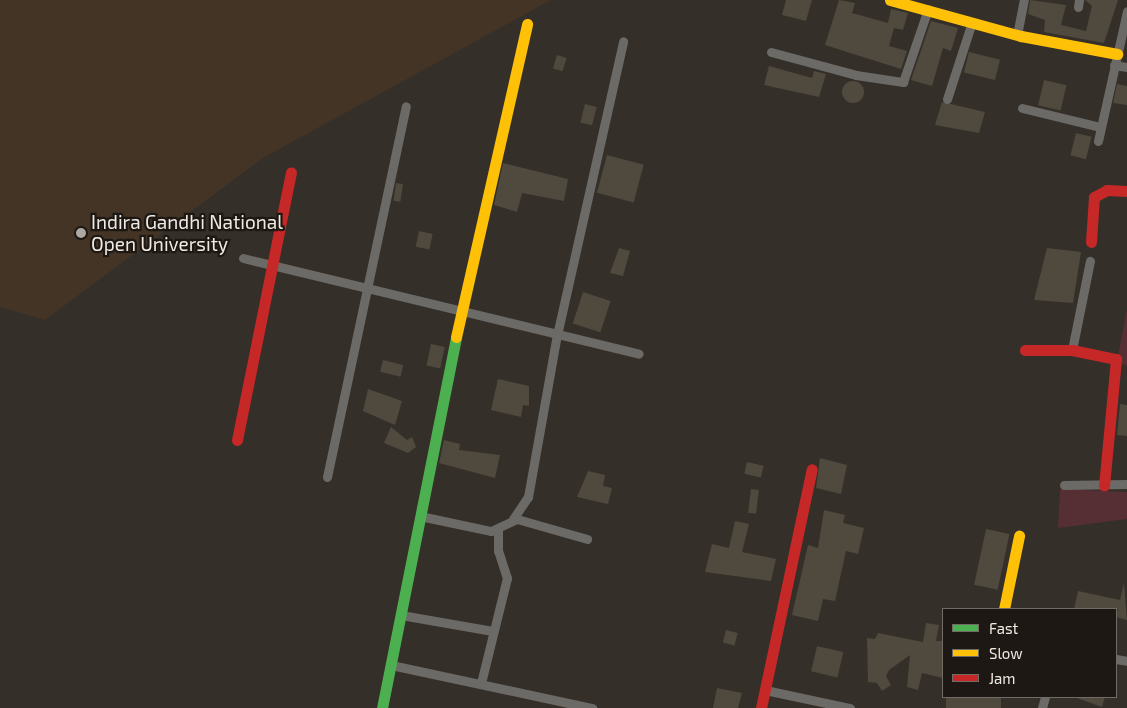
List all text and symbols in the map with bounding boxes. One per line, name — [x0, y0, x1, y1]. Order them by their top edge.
place label: Indira Gandhi National Open University — [91, 211, 283, 255]
marker: Indira Gandhi National Open University — [75, 227, 87, 239]
legend — [942, 608, 1117, 698]
text: Fast — [989, 619, 1018, 637]
text: Slow — [989, 644, 1023, 662]
text: Jam — [989, 669, 1015, 687]

